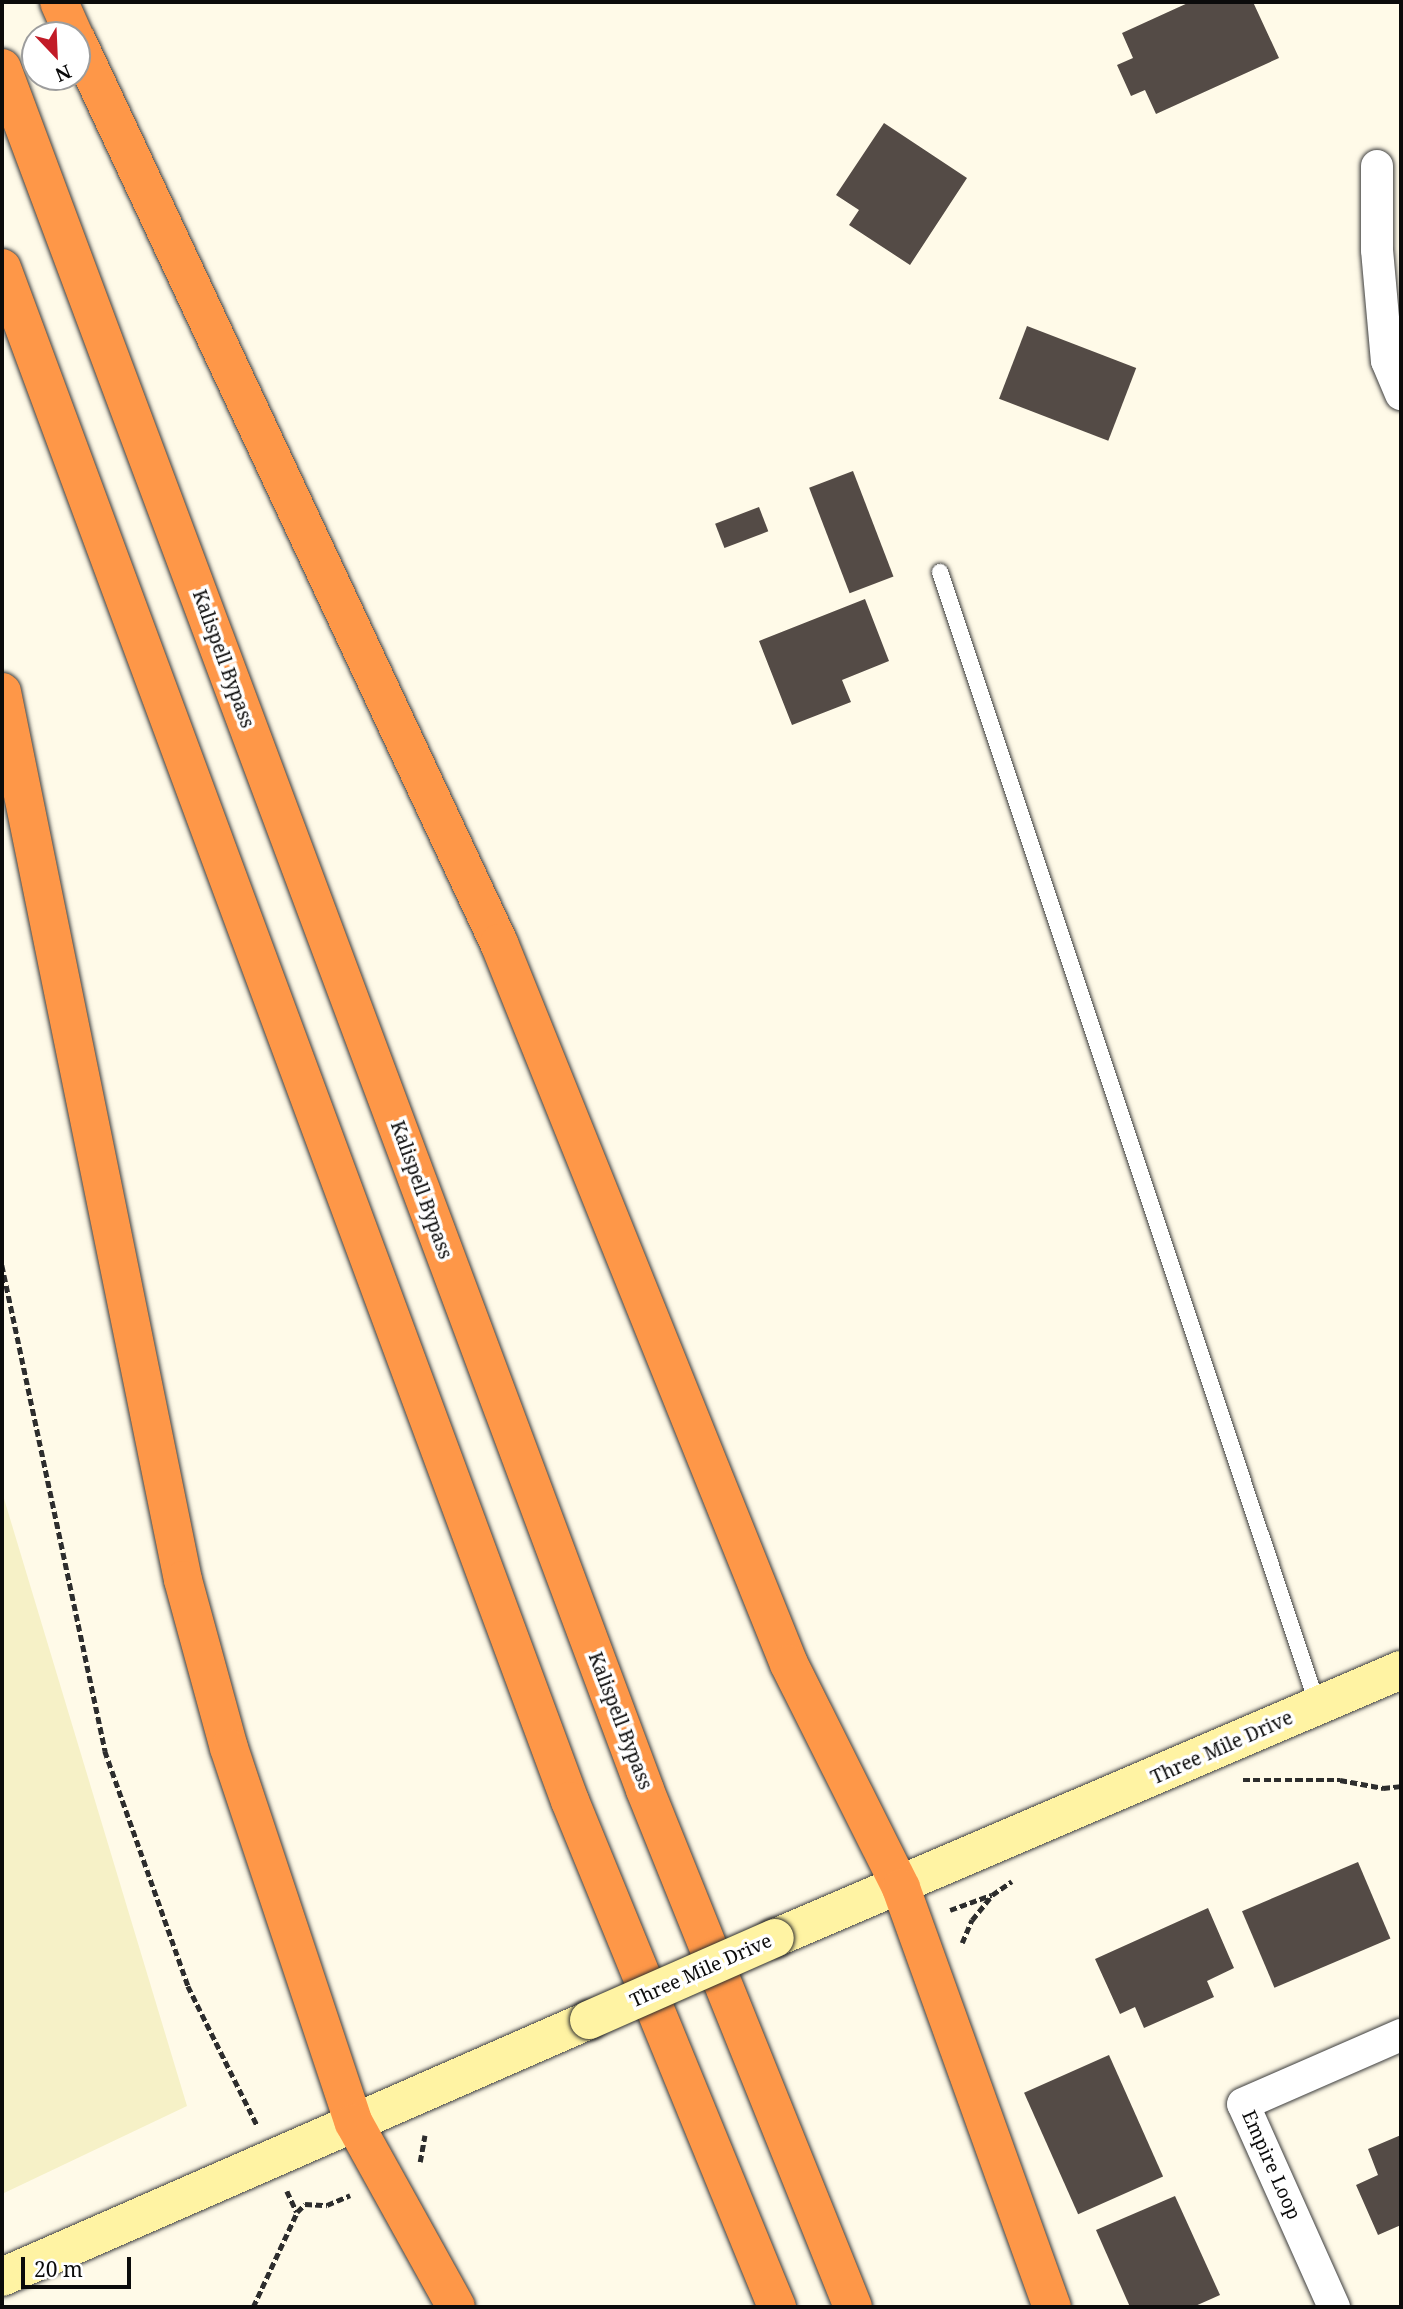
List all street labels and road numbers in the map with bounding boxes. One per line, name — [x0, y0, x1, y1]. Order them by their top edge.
street label: Kalispell Bypass — [187, 587, 259, 731]
street label: Kalispell Bypass — [385, 1118, 457, 1262]
street label: Kalispell Bypass — [583, 1649, 657, 1793]
street label: Three Mile Drive — [1148, 1707, 1296, 1789]
street label: Three Mile Drive — [627, 1930, 775, 2012]
street label: Empire Loop — [1237, 2107, 1305, 2223]

